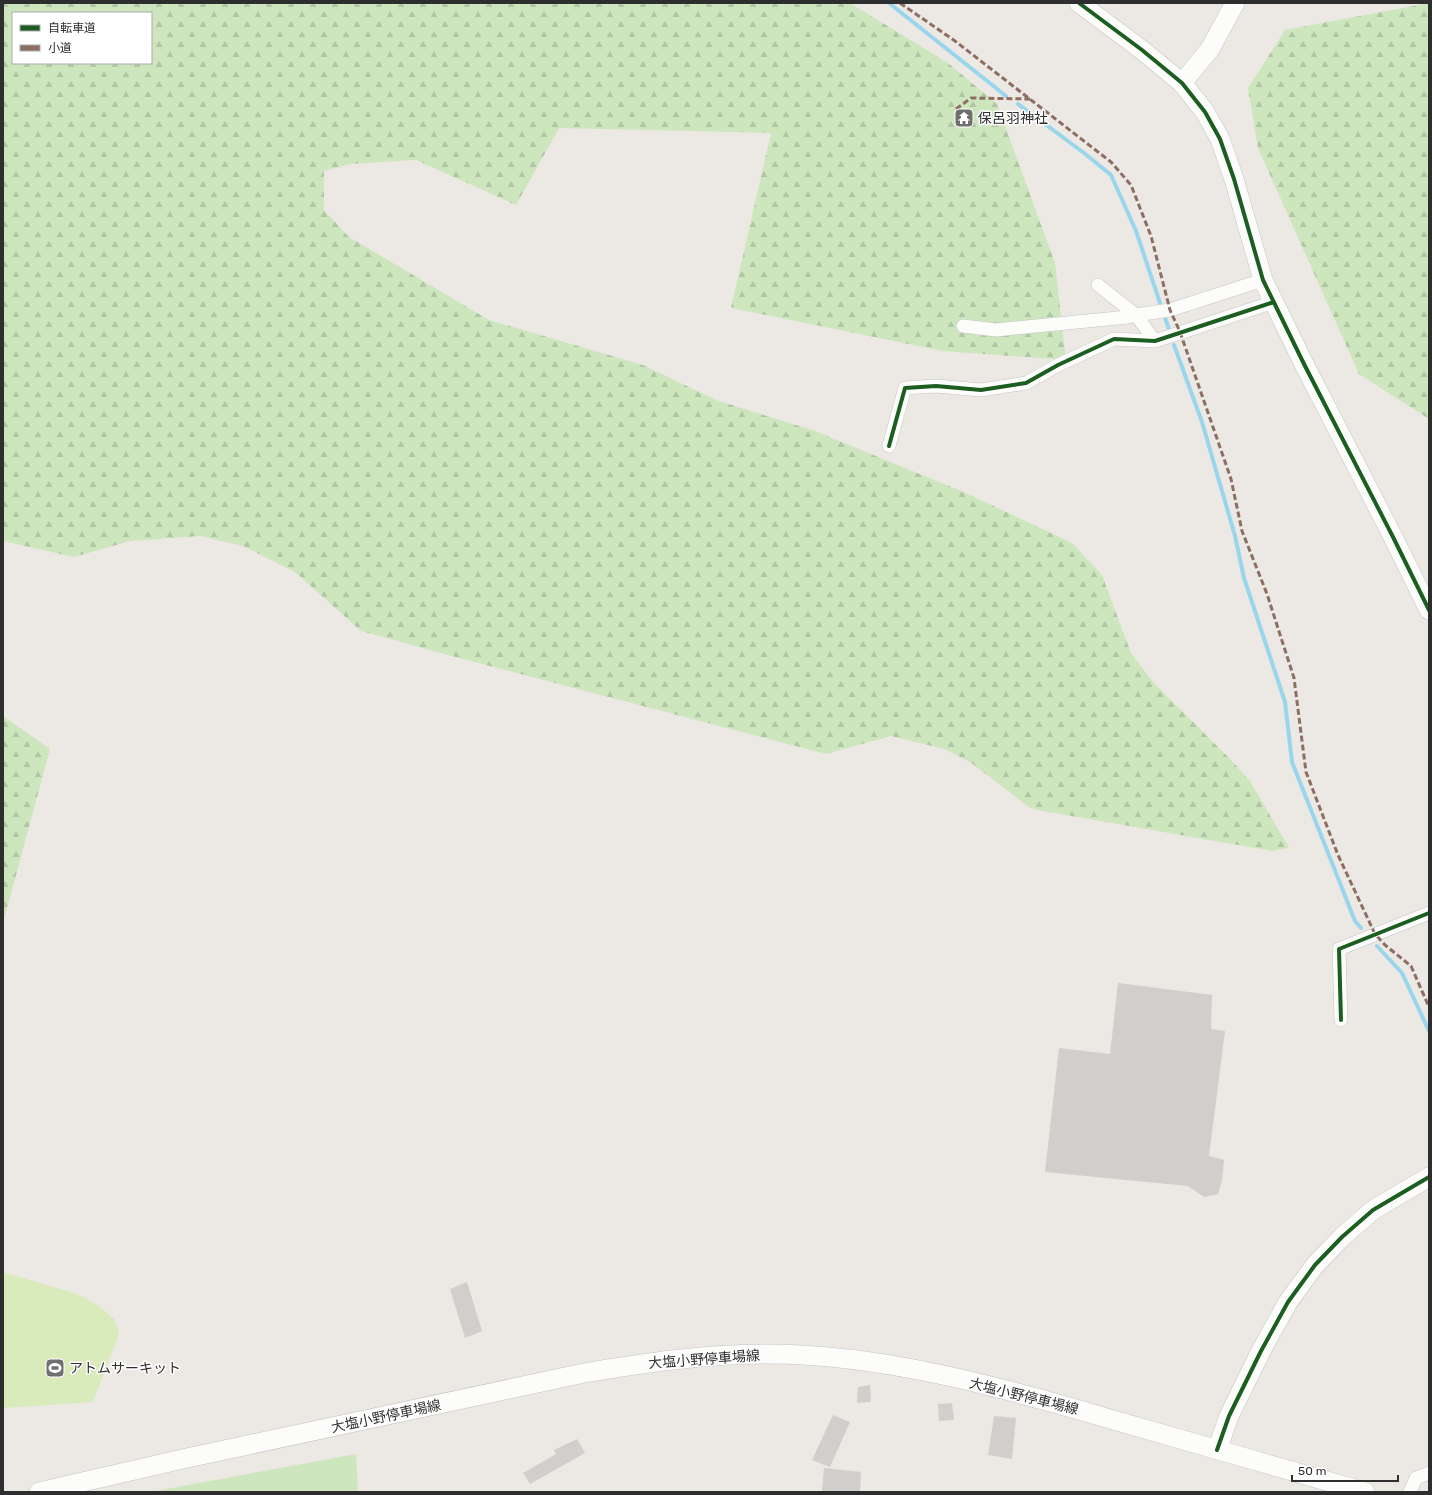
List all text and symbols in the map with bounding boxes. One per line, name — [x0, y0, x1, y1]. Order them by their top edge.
legend — [12, 12, 152, 64]
text: 自転車道 — [48, 21, 96, 35]
text: 小道 — [48, 41, 72, 55]
temple icon: 保呂羽神社 — [953, 107, 975, 129]
place label: 保呂羽神社 — [978, 110, 1048, 127]
street label: 大塩小野停車場線 — [648, 1347, 760, 1372]
sports icon: アトムサーキット — [44, 1357, 66, 1379]
place label: アトムサーキット — [69, 1360, 181, 1377]
street label: 大塩小野停車場線 — [967, 1375, 1080, 1418]
street label: 大塩小野停車場線 — [330, 1397, 443, 1436]
scale bar — [1292, 1457, 1398, 1483]
text: 50 m — [1298, 1464, 1326, 1478]

